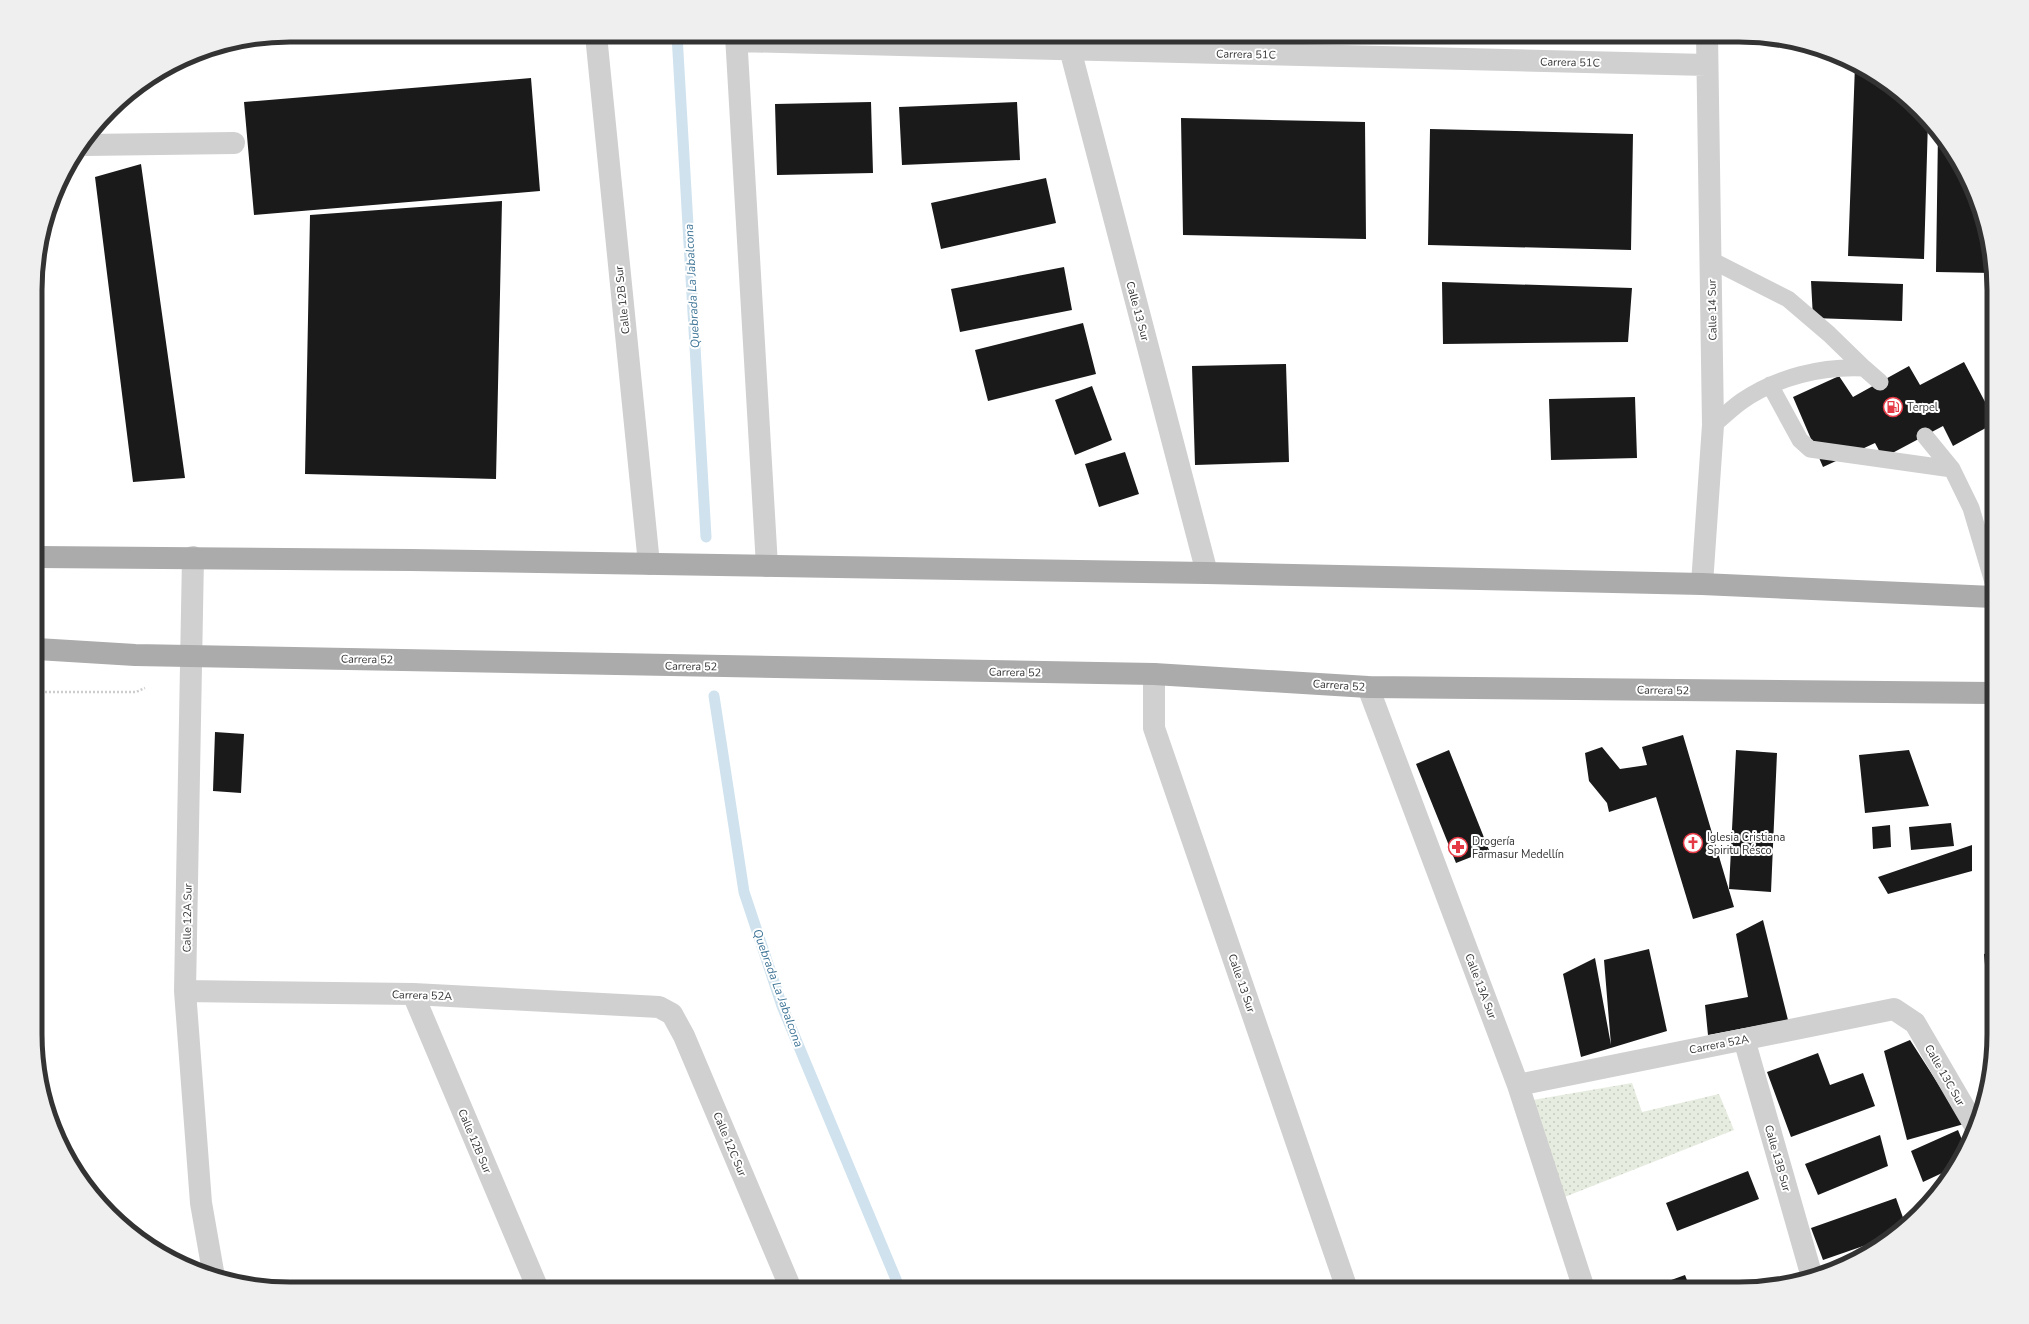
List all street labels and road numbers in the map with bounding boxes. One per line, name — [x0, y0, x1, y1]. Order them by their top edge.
street label: Carrera 51C — [1216, 46, 1276, 63]
street label: Carrera 51C — [1540, 54, 1600, 71]
street label: Calle 12B Sur — [611, 265, 634, 335]
street label: Calle 14 Sur — [1704, 279, 1721, 341]
street label: Calle 13 Sur — [1122, 280, 1153, 343]
street label: Carrera 52 — [341, 652, 393, 667]
street label: Carrera 52 — [665, 659, 717, 674]
street label: Carrera 52 — [989, 665, 1041, 680]
street label: Carrera 52 — [1312, 676, 1366, 695]
street label: Carrera 52 — [1637, 683, 1689, 698]
street label: Calle 12A Sur — [179, 883, 196, 953]
street label: Calle 13A Sur — [1461, 951, 1500, 1021]
street label: Calle 13 Sur — [1224, 952, 1259, 1015]
street label: Carrera 52A — [392, 987, 452, 1004]
street label: Carrera 52A — [1688, 1031, 1750, 1058]
street label: Calle 13C Sur — [1921, 1042, 1968, 1109]
street label: Calle 12B Sur — [454, 1107, 495, 1176]
street label: Calle 12C Sur — [709, 1110, 750, 1179]
street label: Calle 13B Sur — [1761, 1123, 1794, 1193]

